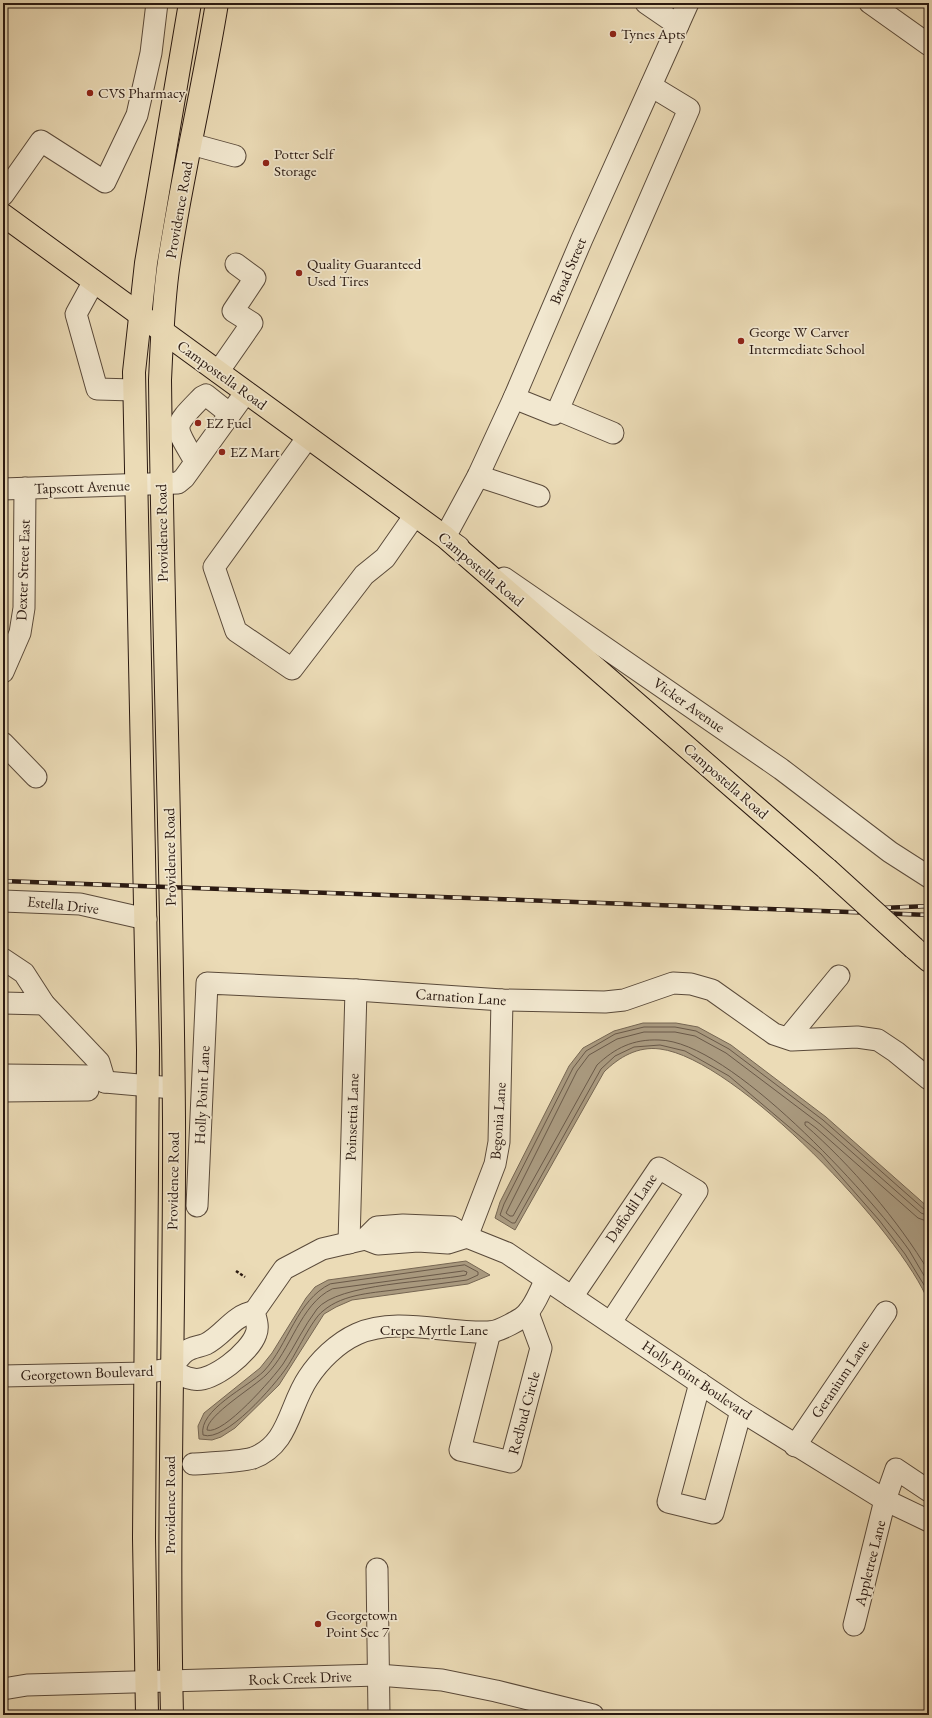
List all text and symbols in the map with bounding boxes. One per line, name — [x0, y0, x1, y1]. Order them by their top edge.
place label: Tynes Apts — [621, 24, 686, 43]
marker: Tynes Apts — [608, 29, 618, 39]
place label: CVS Pharmacy — [98, 83, 186, 102]
marker: CVS Pharmacy — [85, 88, 95, 98]
place label: Potter Self Storage — [274, 144, 336, 180]
marker: Potter Self Storage — [261, 158, 271, 168]
street label: Providence Road — [161, 160, 196, 260]
street label: Broad Street — [545, 234, 590, 307]
place label: Quality Guaranteed Used Tires — [307, 254, 422, 290]
marker: Quality Guaranteed Used Tires — [294, 268, 304, 278]
place label: George W Carver Intermediate School — [749, 322, 865, 358]
street label: Campostella Road — [174, 336, 271, 414]
marker: George W Carver Intermediate School — [736, 336, 746, 346]
place label: EZ Fuel — [206, 413, 252, 432]
marker: EZ Fuel — [193, 418, 203, 428]
place label: EZ Mart — [230, 442, 280, 461]
marker: EZ Mart — [217, 447, 227, 457]
street label: Tapscott Avenue — [34, 475, 130, 498]
street label: Providence Road — [151, 483, 172, 582]
street label: Dexter Street East — [11, 519, 34, 621]
street label: Campostella Road — [434, 527, 529, 610]
street label: Vicker Avenue — [650, 673, 729, 736]
street label: Campostella Road — [680, 739, 773, 823]
street label: Providence Road — [159, 807, 180, 906]
street label: Estella Drive — [26, 891, 100, 918]
street label: Carnation Lane — [415, 984, 507, 1009]
street label: Holly Point Lane — [189, 1045, 214, 1145]
street label: Poinsettia Lane — [340, 1073, 363, 1161]
street label: Begonia Lane — [485, 1081, 510, 1160]
street label: Providence Road — [162, 1131, 183, 1230]
street label: Daffodil Lane — [601, 1169, 661, 1246]
street label: Crepe Myrtle Lane — [380, 1320, 488, 1339]
street label: Holly Point Boulevard — [639, 1336, 756, 1424]
street label: Geranium Lane — [806, 1336, 873, 1422]
street label: Georgetown Boulevard — [20, 1361, 154, 1384]
street label: Redbud Circle — [503, 1369, 544, 1456]
street label: Providence Road — [160, 1456, 179, 1554]
street label: Appletree Lane — [849, 1518, 889, 1609]
place label: Georgetown Point Sec 7 — [326, 1605, 398, 1641]
marker: Georgetown Point Sec 7 — [313, 1619, 323, 1629]
street label: Rock Creek Drive — [248, 1666, 352, 1689]

